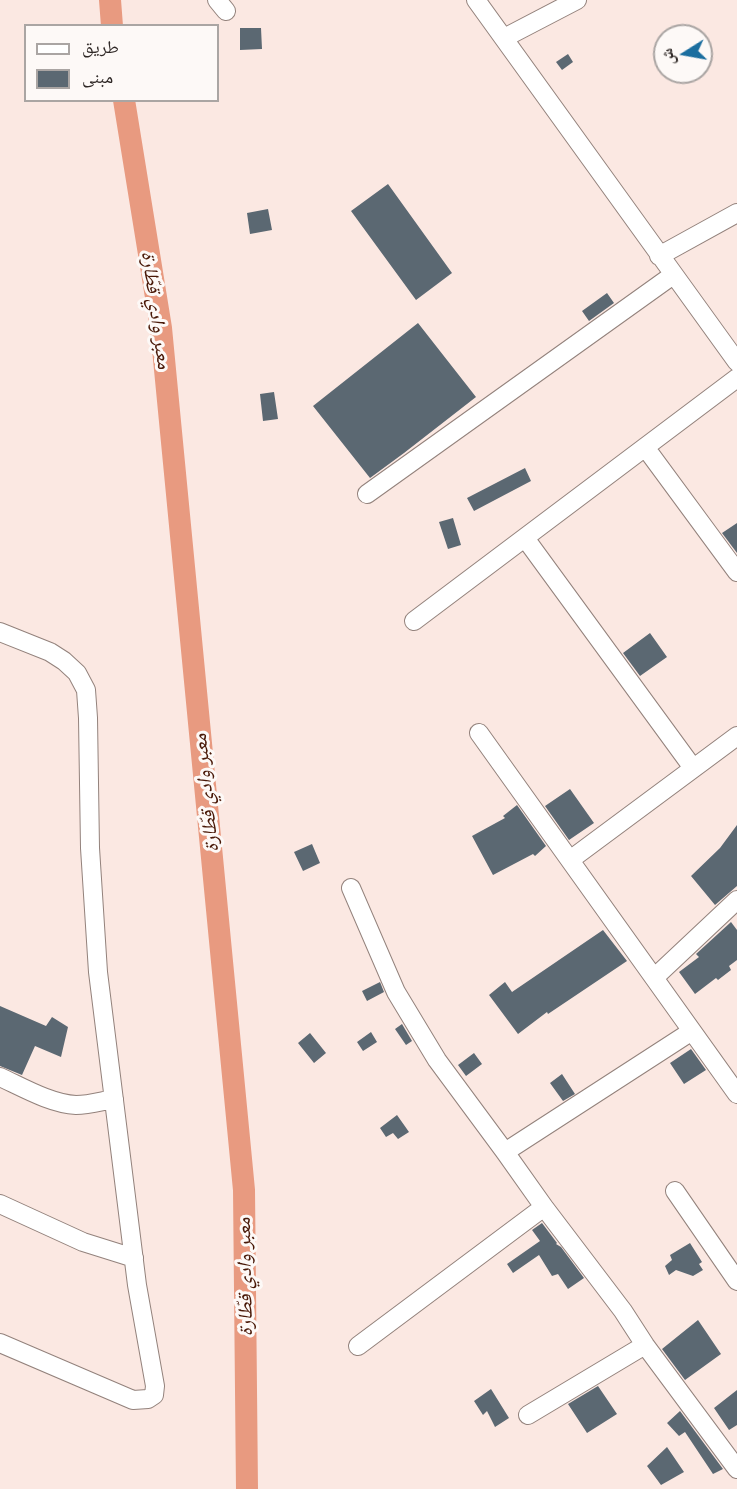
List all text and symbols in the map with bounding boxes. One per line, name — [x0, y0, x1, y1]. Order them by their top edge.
legend — [24, 24, 219, 102]
north arrow — [653, 24, 713, 84]
text: طريق — [82, 35, 119, 58]
text: ش — [656, 47, 679, 67]
text: مبنى — [82, 65, 113, 88]
water label: معبر وادي قطّارة — [136, 249, 176, 371]
water label: معبر وادي قطّارة — [188, 733, 224, 853]
water label: معبر وادي قطّارة — [232, 1217, 258, 1337]

